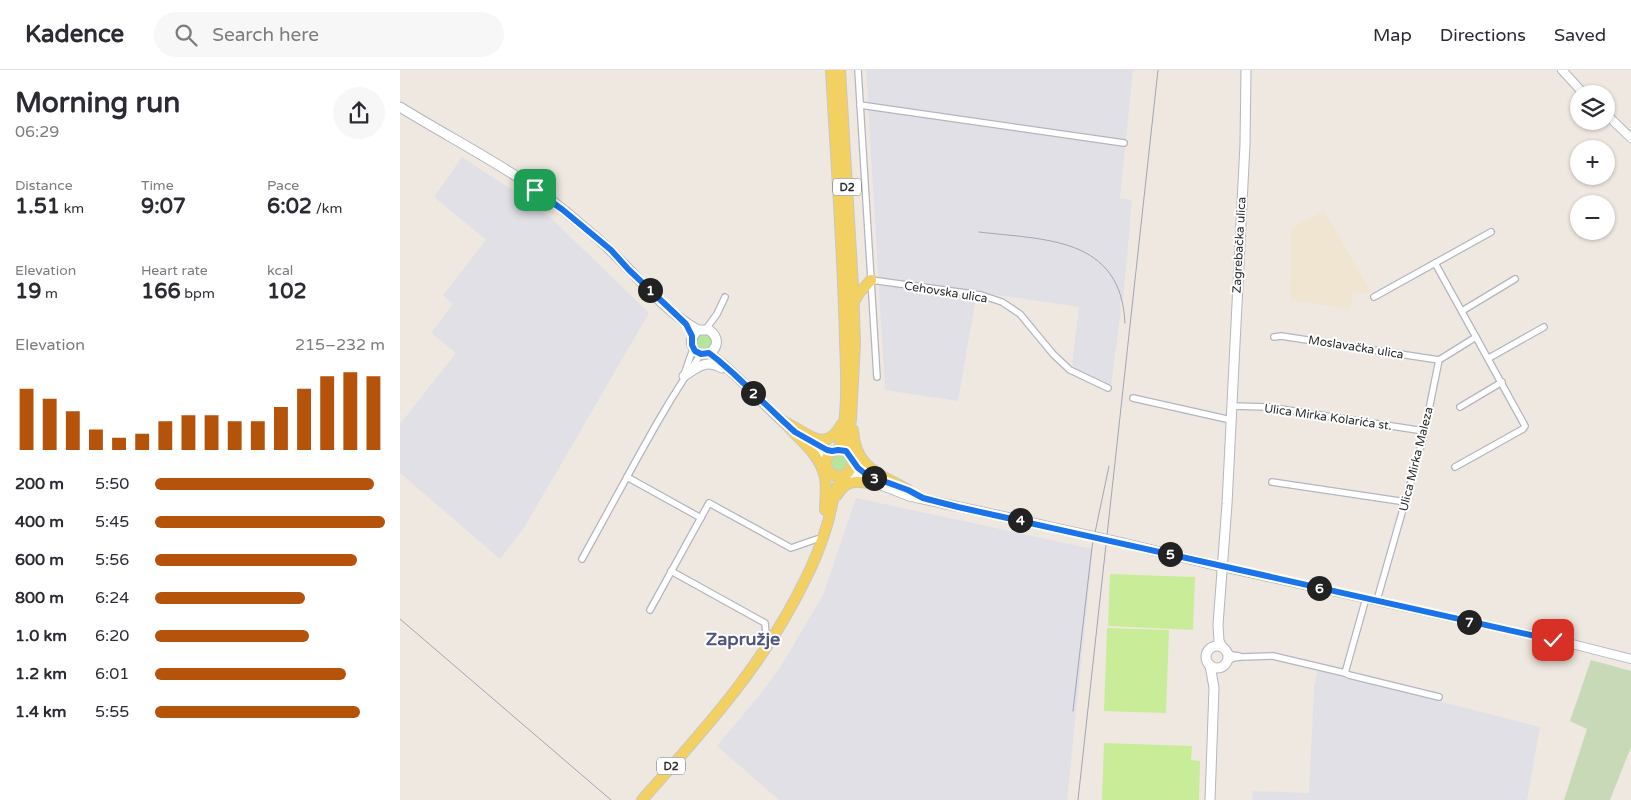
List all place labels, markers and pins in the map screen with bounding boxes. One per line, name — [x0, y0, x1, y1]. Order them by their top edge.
pin — [514, 169, 556, 211]
pin: 1 — [638, 278, 662, 302]
pin: 2 — [740, 380, 766, 406]
pin: 3 — [862, 466, 886, 490]
pin: 4 — [1008, 508, 1032, 532]
pin: 5 — [1158, 542, 1182, 566]
pin: 6 — [1306, 576, 1332, 600]
pin: 7 — [1456, 610, 1482, 634]
pin — [1532, 619, 1574, 661]

